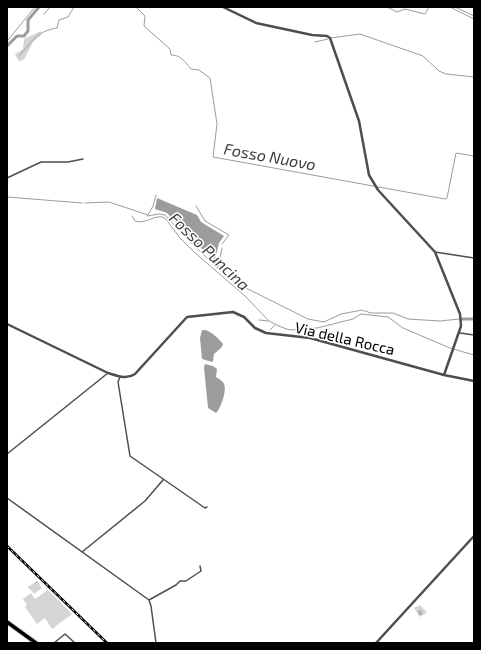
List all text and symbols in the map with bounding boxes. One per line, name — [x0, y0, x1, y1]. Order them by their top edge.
water label: Fosso Nuovo — [223, 139, 317, 173]
water label: Fosso Puncina — [166, 208, 254, 294]
street label: Via della Rocca — [293, 318, 397, 358]

